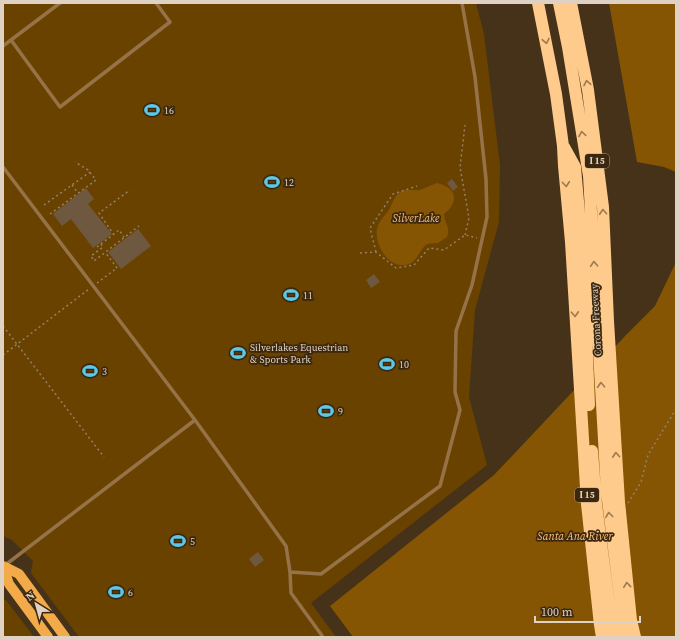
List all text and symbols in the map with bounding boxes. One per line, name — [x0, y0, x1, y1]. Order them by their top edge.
one-way arrow — [541, 38, 549, 44]
one-way arrow — [583, 80, 592, 86]
sports icon: 16 — [143, 101, 161, 119]
place label: 16 — [164, 104, 174, 117]
one-way arrow — [578, 131, 587, 137]
road number: I 15 — [585, 154, 609, 168]
sports icon: 12 — [263, 173, 281, 191]
place label: 12 — [284, 176, 294, 189]
one-way arrow — [561, 181, 570, 187]
one-way arrow — [599, 209, 607, 215]
water label: SilverLake — [392, 211, 440, 226]
one-way arrow — [590, 261, 599, 267]
street label: Corona Freeway — [588, 283, 604, 356]
sports icon: 11 — [282, 286, 300, 304]
place label: 11 — [303, 289, 313, 302]
one-way arrow — [571, 311, 579, 317]
place label: Silverlakes Equestrian & Sports Park — [250, 341, 348, 366]
sports icon: Silverlakes Equestrian & Sports Park — [229, 344, 247, 362]
sports icon: 10 — [378, 355, 396, 373]
place label: 10 — [399, 358, 409, 371]
sports icon: 3 — [81, 362, 99, 380]
place label: 3 — [102, 365, 107, 378]
one-way arrow — [597, 382, 605, 388]
sports icon: 9 — [317, 402, 335, 420]
place label: 9 — [338, 405, 343, 418]
one-way arrow — [612, 452, 620, 458]
road number: I 15 — [575, 488, 599, 502]
one-way arrow — [605, 512, 614, 518]
water label: Santa Ana River — [537, 529, 613, 544]
sports icon: 5 — [169, 532, 187, 550]
place label: 5 — [190, 535, 195, 548]
one-way arrow — [623, 582, 632, 588]
sports icon: 6 — [107, 583, 125, 601]
north arrow — [16, 584, 56, 624]
place label: 6 — [128, 586, 133, 599]
text: N — [23, 588, 38, 605]
scale bar — [535, 598, 640, 624]
text: 100 m — [541, 604, 573, 620]

